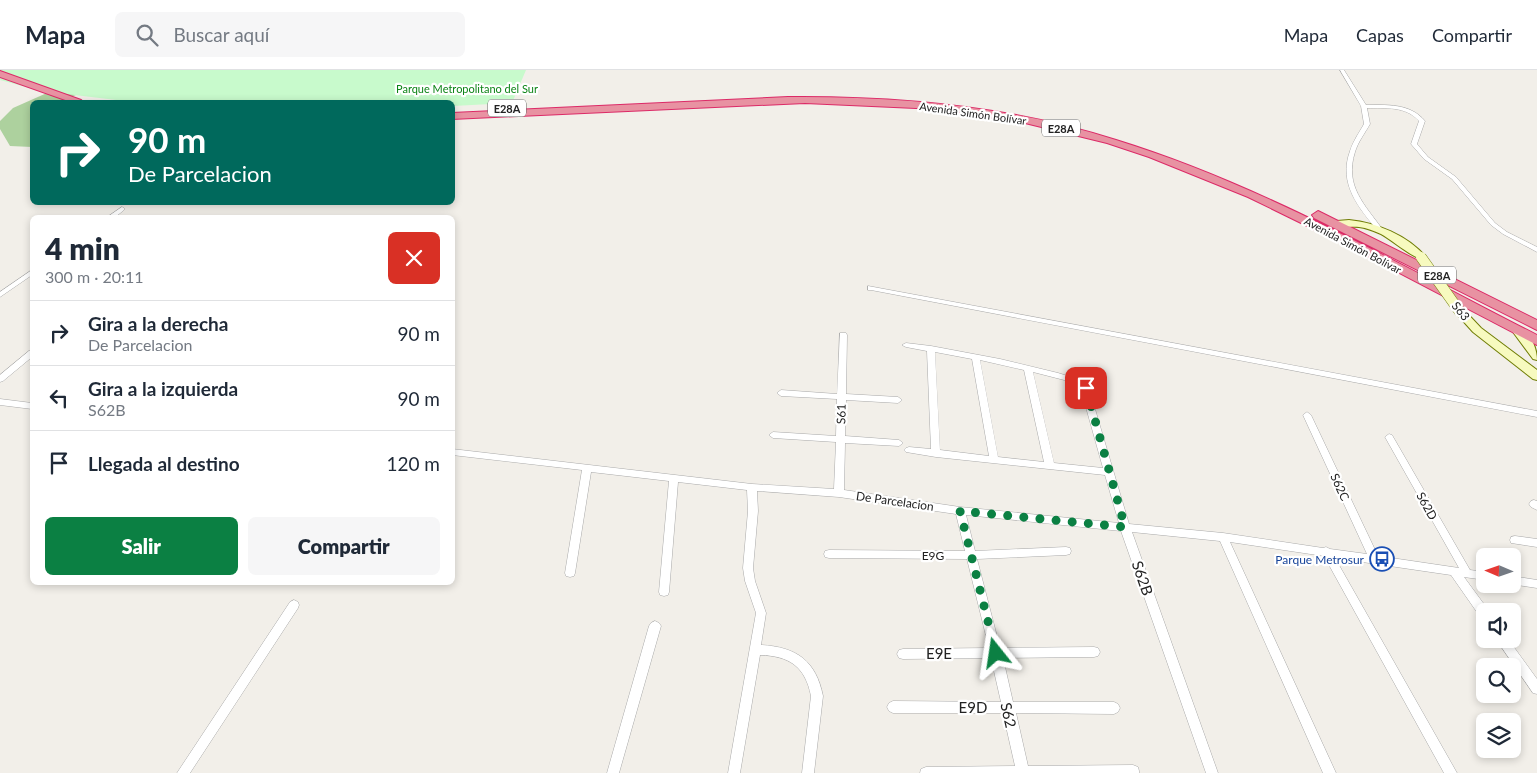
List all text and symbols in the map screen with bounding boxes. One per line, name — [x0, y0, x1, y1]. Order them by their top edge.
search box — [115, 12, 465, 57]
text: Mapa — [25, 20, 85, 49]
icon: search — [133, 21, 161, 49]
text: Buscar aquí — [173, 23, 269, 46]
text: Mapa — [1284, 24, 1328, 46]
text: Capas — [1356, 24, 1404, 46]
text: Compartir — [1432, 24, 1512, 46]
park label: Parque Metropolitano del Sur — [396, 82, 538, 95]
road number: E28A — [488, 99, 526, 116]
street label: Avenida Simón Bolívar — [919, 99, 1027, 127]
text: 90 m — [128, 118, 206, 160]
road number: E28A — [1042, 119, 1080, 136]
icon: right — [45, 120, 110, 185]
text: De Parcelacion — [128, 160, 272, 187]
street label: Avenida Simón Bolívar — [1302, 214, 1404, 276]
text: 4 min — [45, 230, 120, 266]
button: close — [388, 232, 440, 284]
road number: E28A — [1418, 266, 1456, 284]
text: 300 m · 20:11 — [45, 267, 144, 286]
street label: S63 — [1449, 298, 1473, 324]
text: Gira a la derecha — [88, 312, 228, 335]
icon: right — [45, 319, 73, 347]
text: 90 m — [397, 322, 440, 345]
text: De Parcelacion — [88, 335, 193, 354]
pin — [1065, 367, 1107, 409]
icon: arrive — [1072, 374, 1100, 402]
text: Gira a la izquierda — [88, 377, 238, 400]
icon: left — [45, 384, 73, 412]
text: 90 m — [397, 387, 440, 410]
text: S62B — [88, 400, 126, 419]
street label: S61 — [833, 404, 849, 424]
icon: arrive — [45, 449, 73, 477]
text: Llegada al destino — [88, 452, 240, 475]
text: 120 m — [386, 452, 440, 475]
street label: S62C — [1327, 471, 1353, 503]
street label: De Parcelacion — [855, 488, 935, 514]
street label: S62D — [1413, 489, 1441, 523]
button: Salir — [45, 517, 238, 575]
button: Compartir — [248, 517, 440, 575]
bus stop icon: Parque Metrosur — [1369, 546, 1395, 572]
street label: E9G — [922, 548, 945, 563]
north arrow — [1476, 548, 1521, 592]
map controls — [1476, 548, 1521, 758]
place label: Parque Metrosur — [1275, 552, 1365, 567]
street label: S62B — [1129, 558, 1157, 598]
button: sound — [1476, 603, 1521, 648]
position arrow — [969, 626, 1021, 678]
street label: E9E — [926, 644, 952, 662]
button: search — [1476, 658, 1521, 703]
street label: E9D — [959, 698, 987, 716]
street label: S62 — [997, 701, 1021, 729]
button: layers — [1476, 713, 1521, 758]

